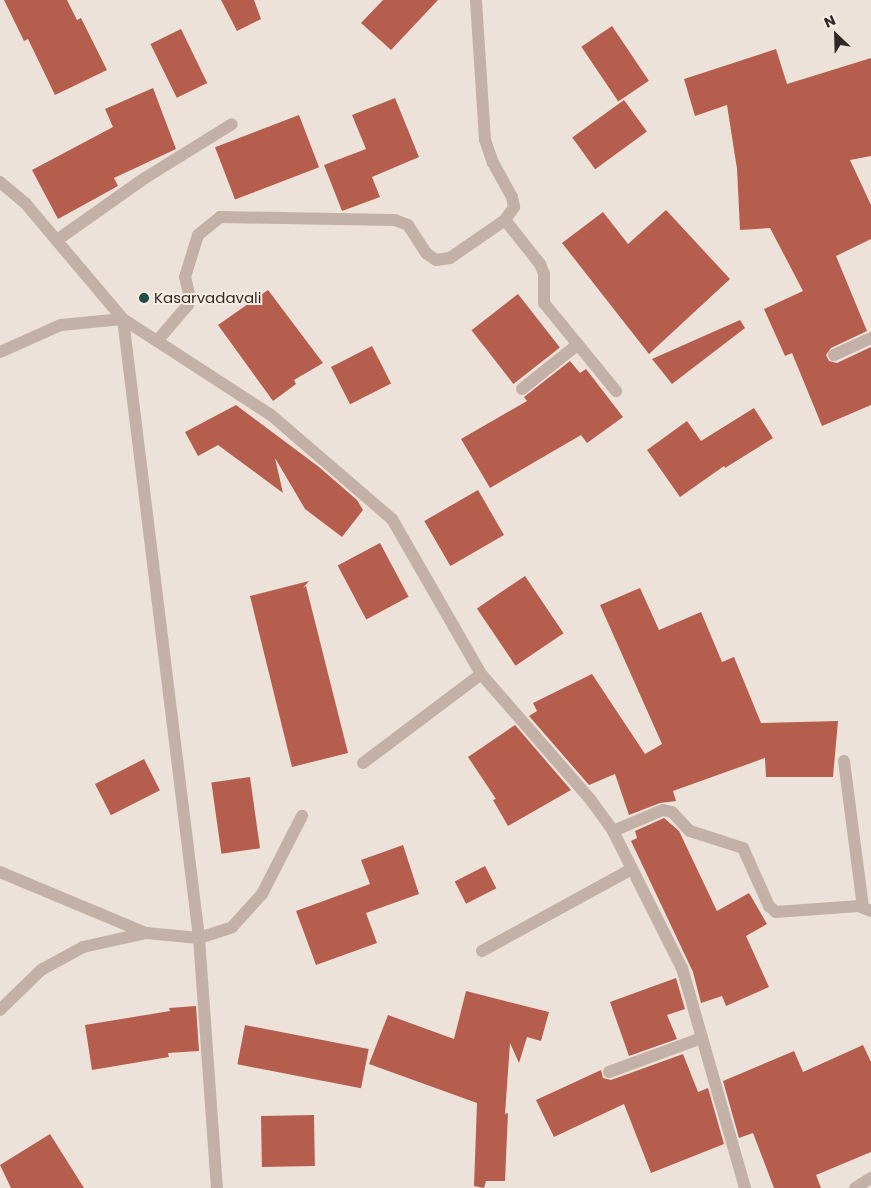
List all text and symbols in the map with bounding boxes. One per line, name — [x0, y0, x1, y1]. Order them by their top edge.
north arrow — [811, 10, 861, 60]
text: N — [821, 10, 839, 33]
place label: Kasarvadavali — [154, 289, 261, 307]
marker: Kasarvadavali — [138, 292, 150, 304]

